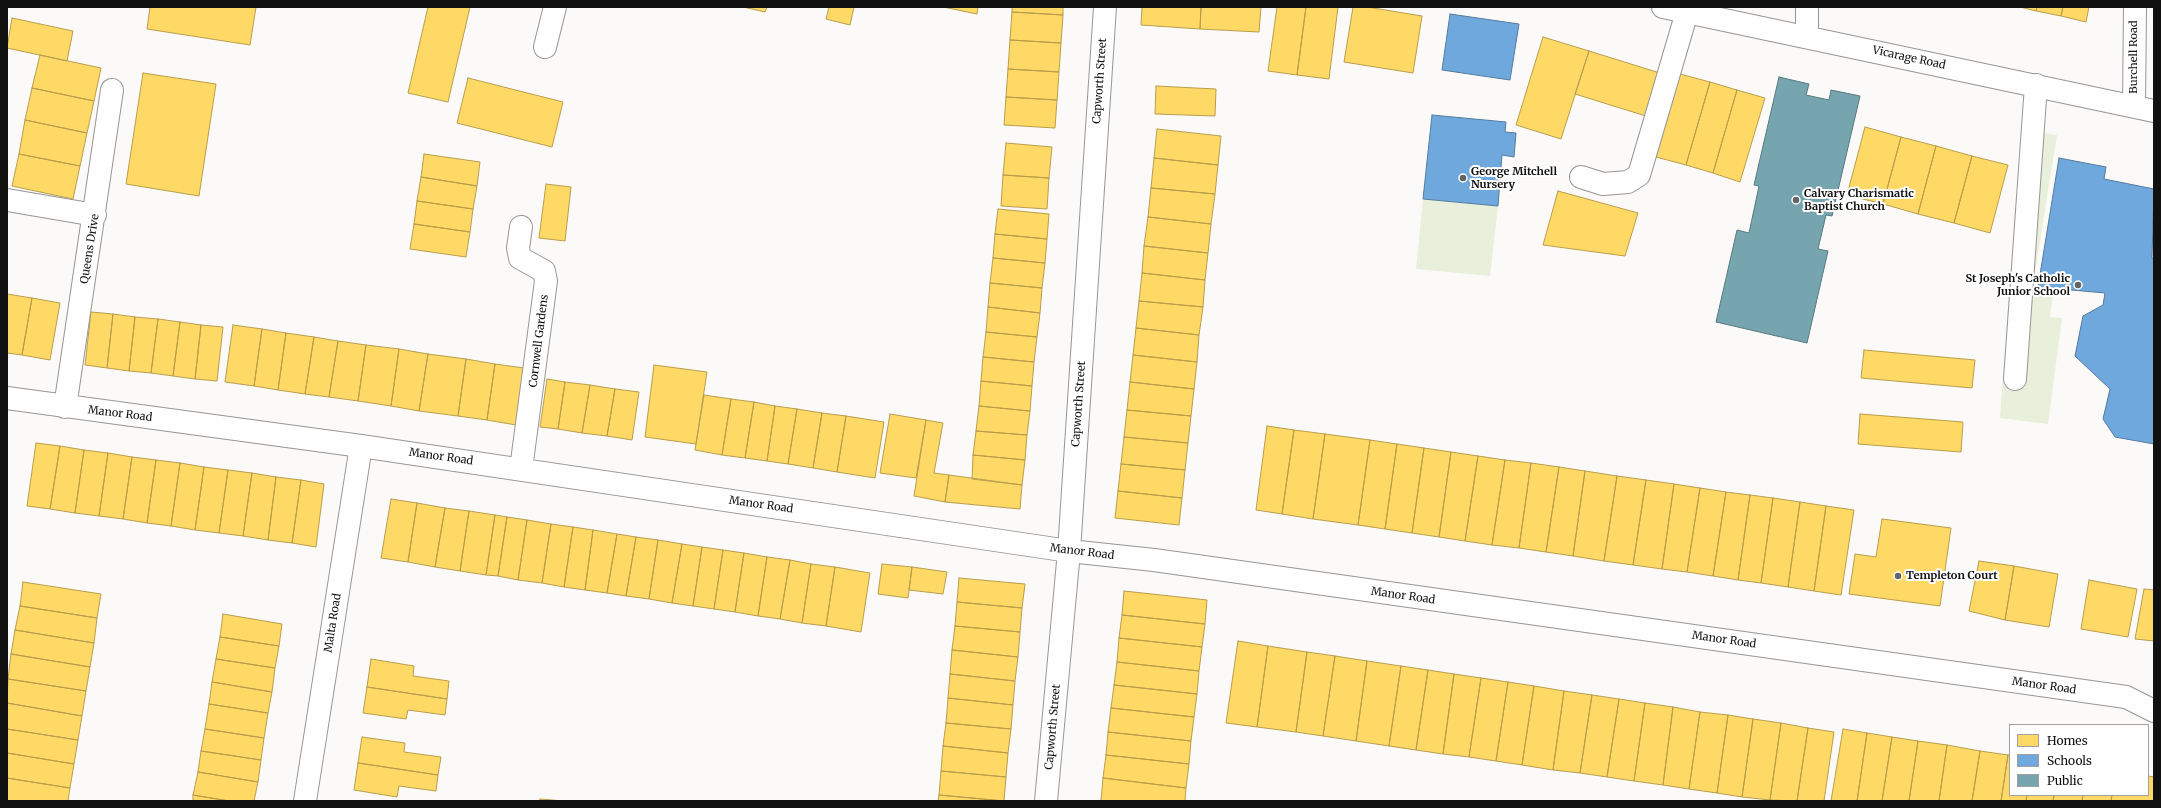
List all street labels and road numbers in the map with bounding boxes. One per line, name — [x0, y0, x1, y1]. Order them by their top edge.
street label: Burchell Road — [2127, 20, 2141, 94]
street label: Capworth Street — [1090, 38, 1110, 124]
street label: Vicarage Road — [1871, 44, 1947, 72]
street label: Queens Drive — [78, 213, 102, 285]
street label: Cornwell Gardens — [527, 294, 551, 388]
street label: Capworth Street — [1069, 361, 1089, 447]
street label: Manor Road — [87, 404, 153, 424]
street label: Manor Road — [408, 446, 474, 468]
street label: Manor Road — [728, 494, 794, 516]
street label: Manor Road — [1049, 542, 1115, 562]
street label: Manor Road — [1370, 585, 1436, 607]
street label: Malta Road — [322, 592, 344, 654]
street label: Manor Road — [1691, 629, 1757, 651]
street label: Manor Road — [2011, 675, 2077, 697]
street label: Capworth Street — [1043, 684, 1063, 770]

